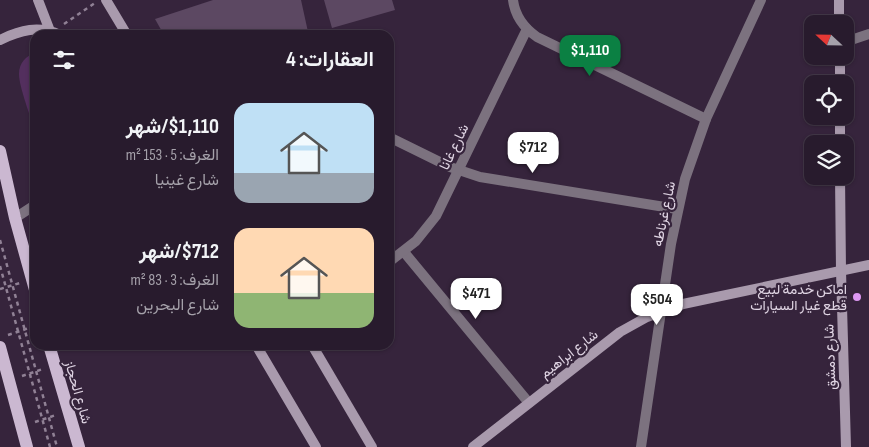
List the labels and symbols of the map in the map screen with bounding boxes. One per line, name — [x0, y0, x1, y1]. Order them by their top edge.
north arrow — [804, 15, 854, 65]
pin: $1,110 — [549, 34, 631, 77]
street label: شارع غانا — [436, 121, 474, 174]
pin: $712 — [503, 132, 563, 174]
street label: شارع غرناطه — [649, 180, 681, 249]
pin: $471 — [446, 278, 506, 320]
place label: اماكن خدمة لبيع قطع غيار السيارات — [750, 281, 847, 316]
pin: $504 — [627, 284, 687, 326]
marker: اماكن خدمة لبيع قطع غيار السيارات — [851, 291, 863, 303]
street label: شارع دمشق — [820, 324, 842, 390]
street label: شارع ابراهيم — [537, 326, 603, 384]
street label: شارع الحجاز — [59, 357, 95, 426]

